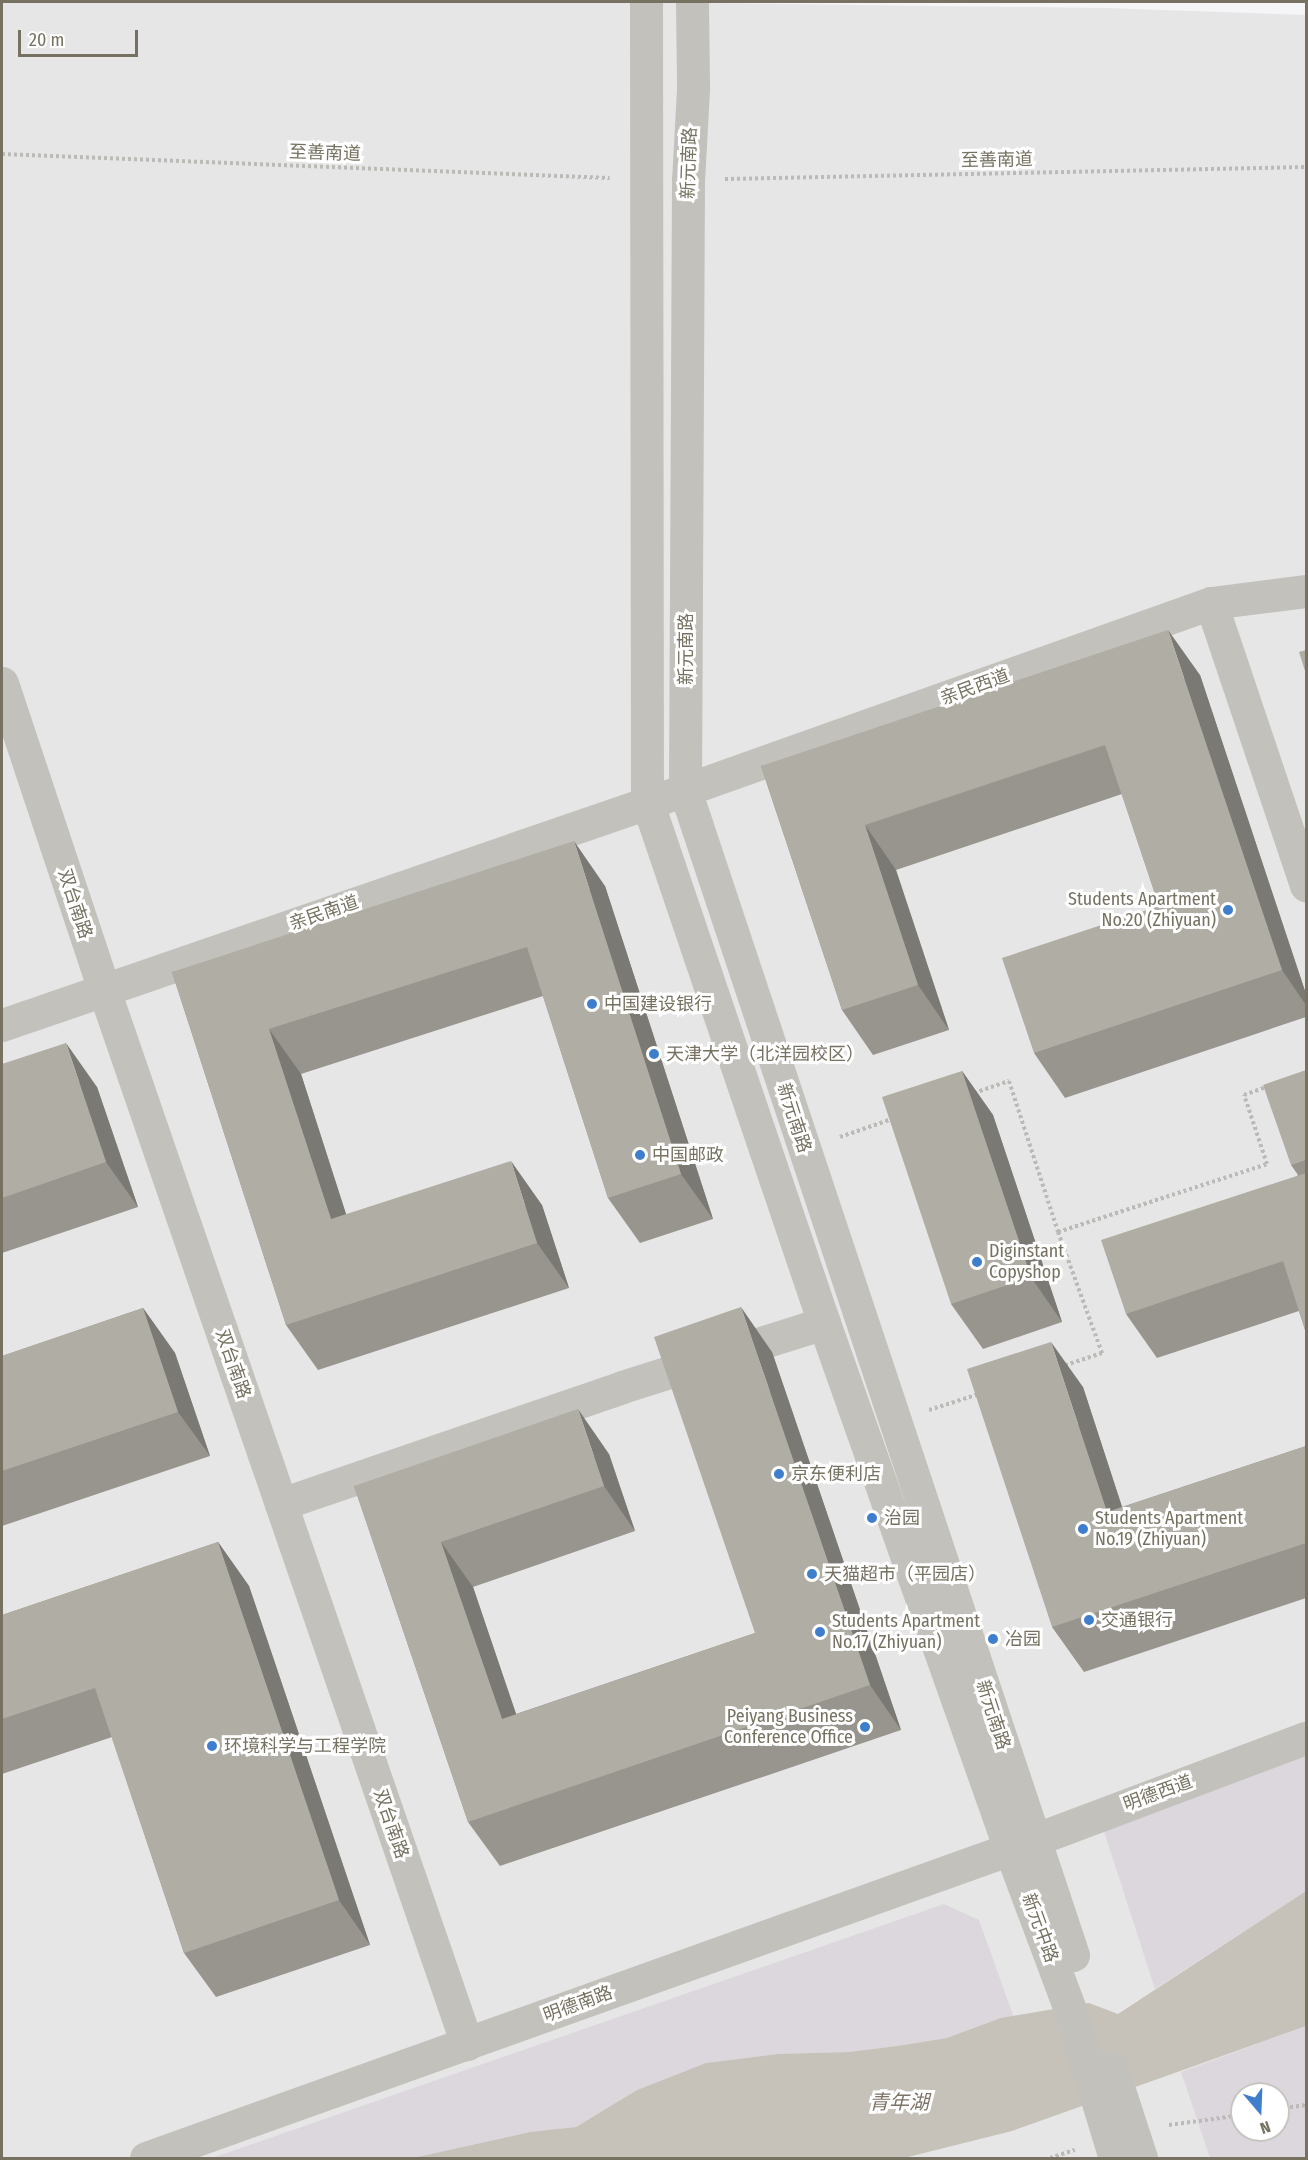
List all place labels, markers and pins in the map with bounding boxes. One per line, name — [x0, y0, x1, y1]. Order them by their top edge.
place label: Students Apartment No.20 (Zhiyuan) — [1068, 889, 1216, 932]
marker: Students Apartment No.20 (Zhiyuan) — [1221, 903, 1235, 917]
place label: 中国建设银行 — [604, 993, 712, 1015]
marker: 中国建设银行 — [585, 997, 599, 1011]
place label: 天津大学（北洋园校区） — [666, 1043, 864, 1065]
marker: 天津大学（北洋园校区） — [647, 1047, 661, 1061]
place label: 中国邮政 — [652, 1144, 724, 1166]
marker: 中国邮政 — [633, 1148, 647, 1162]
place label: Diginstant Copyshop — [989, 1241, 1064, 1284]
marker: Diginstant Copyshop — [970, 1255, 984, 1269]
place label: 京东便利店 — [791, 1463, 881, 1485]
marker: 京东便利店 — [772, 1467, 786, 1481]
place label: 治园 — [884, 1507, 920, 1529]
place label: Students Apartment No.19 (Zhiyuan) — [1095, 1508, 1243, 1550]
marker: 治园 — [865, 1511, 879, 1525]
marker: Students Apartment No.19 (Zhiyuan) — [1076, 1522, 1090, 1536]
place label: 天猫超市（平园店） — [824, 1563, 986, 1585]
marker: 天猫超市（平园店） — [805, 1567, 819, 1581]
place label: 交通银行 — [1101, 1609, 1173, 1631]
place label: Students Apartment No.17 (Zhiyuan) — [832, 1611, 980, 1654]
marker: 交通银行 — [1082, 1613, 1096, 1627]
marker: Students Apartment No.17 (Zhiyuan) — [813, 1625, 827, 1639]
place label: 冶园 — [1005, 1628, 1041, 1650]
marker: 冶园 — [986, 1632, 1000, 1646]
place label: Peiyang Business Conference Office — [724, 1706, 853, 1748]
marker: Peiyang Business Conference Office — [858, 1720, 872, 1734]
place label: 环境科学与工程学院 — [224, 1735, 386, 1757]
marker: 环境科学与工程学院 — [205, 1739, 219, 1753]

